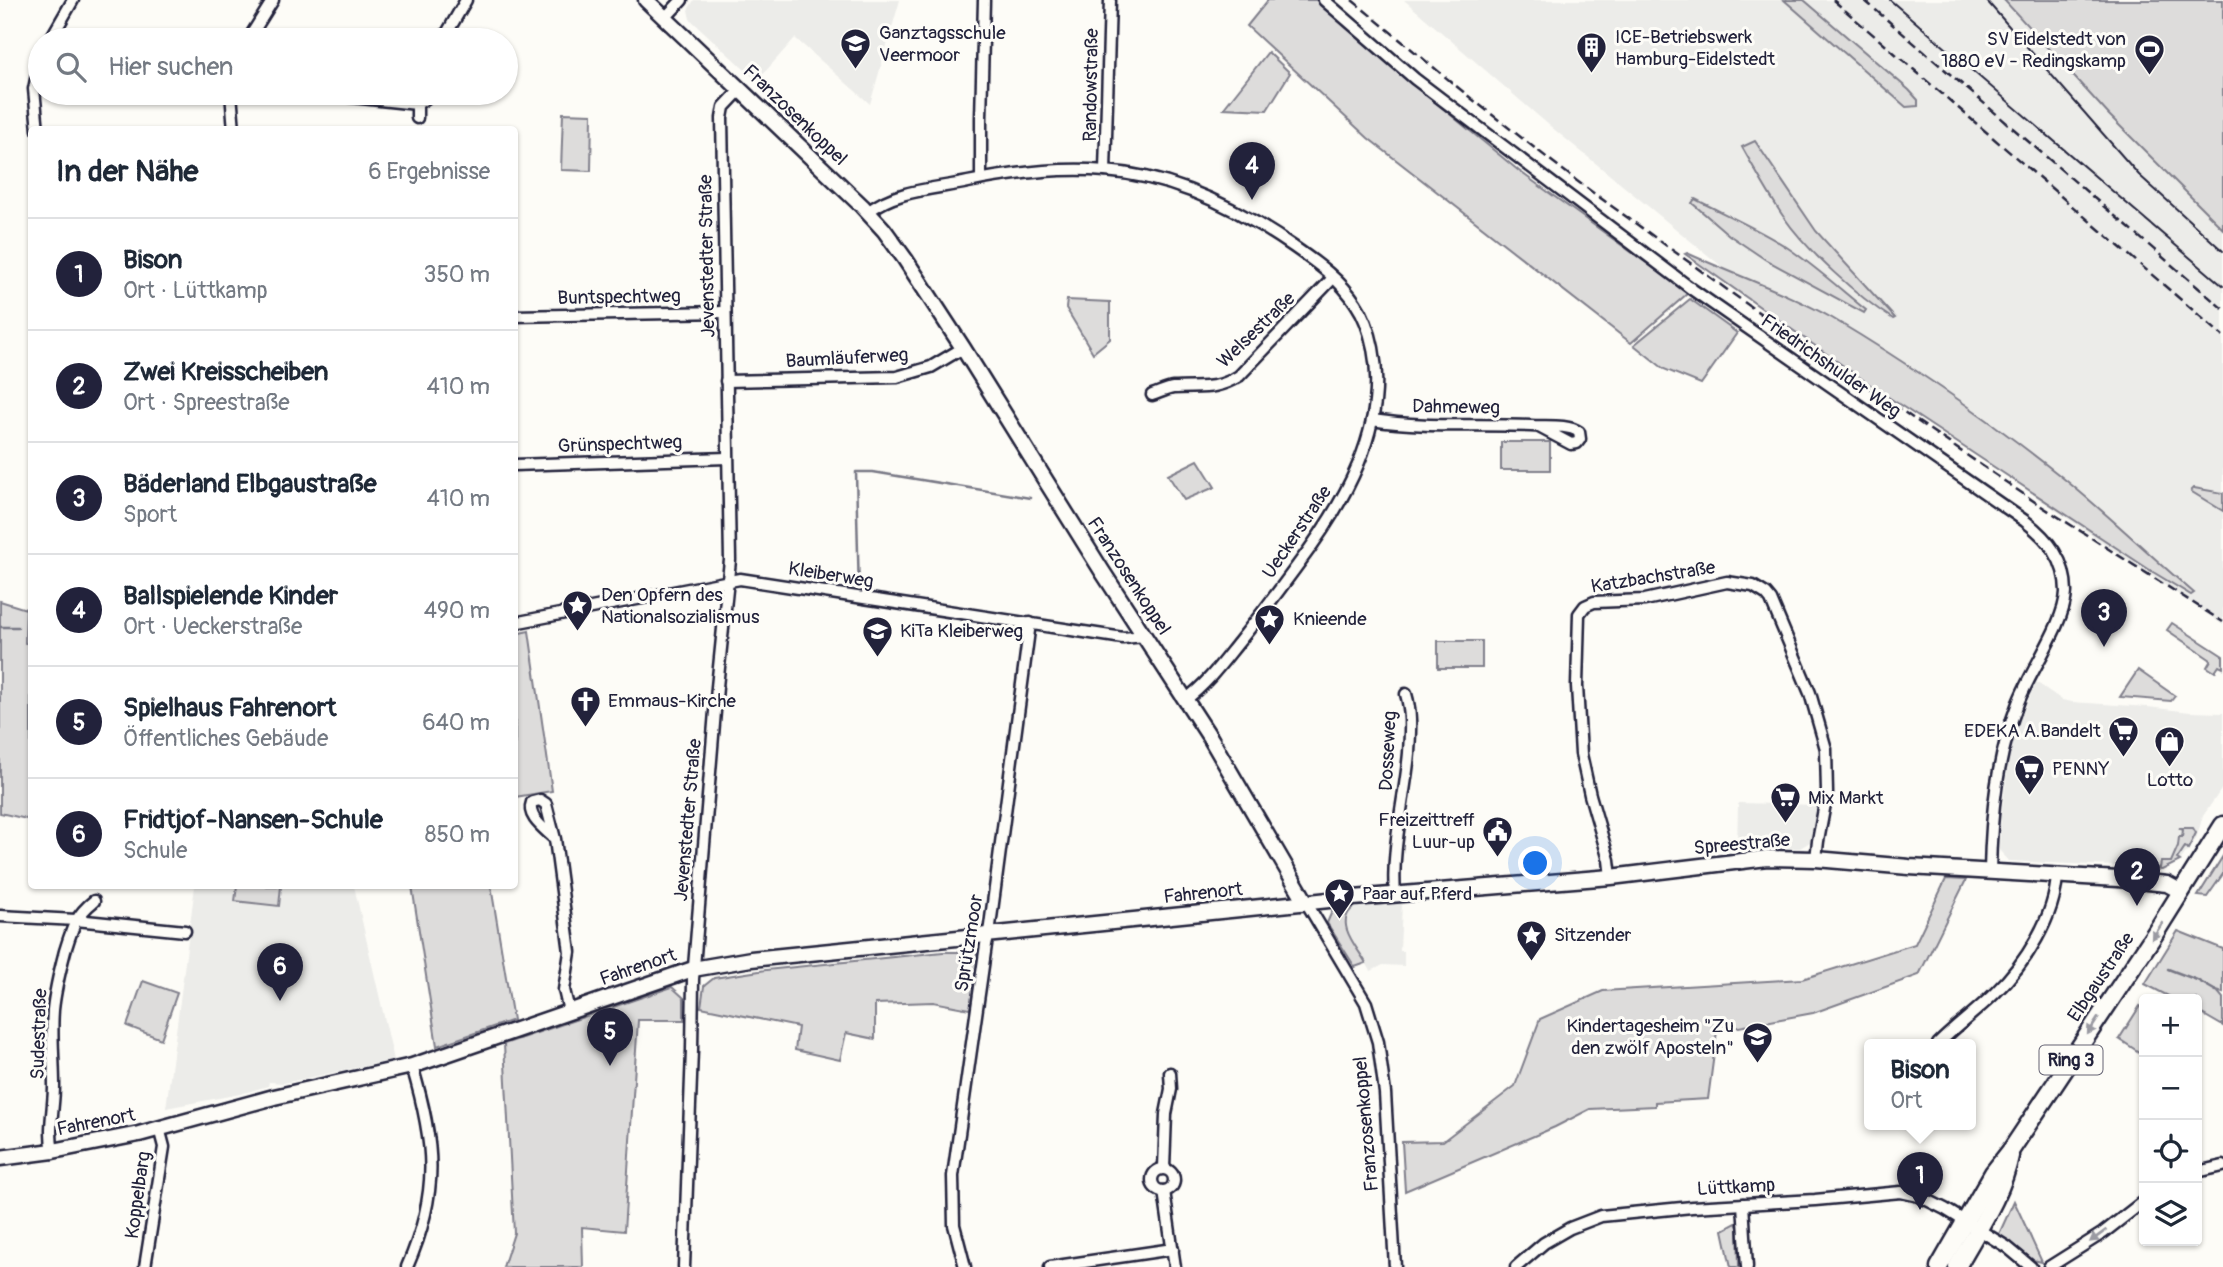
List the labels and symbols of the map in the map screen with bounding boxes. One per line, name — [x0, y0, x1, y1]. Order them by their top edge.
place label: Ganztagsschule Veermoor — [879, 21, 1006, 67]
place label: ICE-Betriebswerk Hamburg-Eidelstedt — [1615, 25, 1776, 71]
school or university icon: Ganztagsschule Veermoor — [839, 27, 873, 71]
place label: SV Eidelstedt von 1880 eV - Redingskamp — [1941, 27, 2126, 73]
street label: Randowstraße — [1078, 28, 1104, 142]
building icon: ICE-Betriebswerk Hamburg-Eidelstedt — [1575, 31, 1609, 75]
sports icon: SV Eidelstedt von 1880 eV - Redingskamp — [2132, 33, 2166, 77]
street label: Franzosenkoppel — [738, 59, 852, 171]
pin: 4 — [1229, 142, 1275, 200]
street label: Jevenstedter Straße — [694, 174, 720, 338]
street label: Buntspechtweg — [557, 284, 681, 310]
street label: Welsestraße — [1212, 286, 1301, 373]
street label: Friedrichshulder Weg — [1756, 309, 1906, 423]
street label: Baumläuferweg — [785, 343, 909, 373]
street label: Dahmeweg — [1412, 394, 1500, 420]
street label: Grünspechtweg — [557, 430, 683, 458]
street label: Ueckerstraße — [1257, 480, 1337, 583]
street label: Franzosenkoppel — [1082, 513, 1176, 639]
street label: Katzbachstraße — [1589, 555, 1717, 599]
street label: Kleiberweg — [787, 556, 875, 594]
place label: Den Opfern des Nationalsozialismus — [601, 583, 760, 629]
place icon: Den Opfern des Nationalsozialismus — [561, 589, 595, 633]
pin: 3 — [2081, 589, 2127, 647]
place icon: Knieende — [1253, 602, 1287, 646]
place label: Knieende — [1293, 607, 1367, 631]
school or university icon: KiTa Kleiberweg — [860, 614, 894, 658]
place label: KiTa Kleiberweg — [900, 619, 1023, 643]
church icon: Emmaus-Kirche — [568, 684, 602, 728]
place label: Emmaus-Kirche — [608, 689, 736, 713]
street label: Dosseweg — [1374, 710, 1402, 792]
supermarket icon: EDEKA A.Bandelt — [2107, 714, 2141, 758]
place label: EDEKA A.Bandelt — [1964, 719, 2101, 743]
shop icon: Lotto — [2153, 724, 2187, 768]
street label: Jevenstedter Straße — [669, 737, 707, 902]
supermarket icon: PENNY — [2012, 752, 2046, 796]
place label: PENNY — [2052, 757, 2109, 781]
place label: Lotto — [2147, 768, 2193, 792]
supermarket icon: Mix Markt — [1768, 781, 1802, 825]
place label: Mix Markt — [1808, 786, 1884, 810]
place label: Freizeittreff Luur-up — [1378, 808, 1476, 854]
public building icon: Freizeittreff Luur-up — [1481, 814, 1515, 858]
street label: Spreestraße — [1693, 828, 1792, 860]
your location — [1518, 846, 1552, 880]
pin: 2 — [2114, 848, 2160, 906]
street label: Fahrenort — [1162, 877, 1244, 909]
place icon: Paar auf Pferd — [1322, 877, 1356, 921]
place label: Paar auf Pferd — [1362, 882, 1472, 906]
street label: Sprützmoor — [949, 892, 989, 993]
place icon: Sitzender — [1514, 918, 1548, 962]
one-way arrow — [2150, 921, 2163, 941]
place label: Sitzender — [1554, 923, 1632, 947]
street label: Elbgaustraße — [2062, 927, 2140, 1026]
pin: 6 — [257, 943, 303, 1001]
street label: Fahrenort — [597, 943, 680, 991]
street label: Sudestraße — [25, 987, 53, 1080]
pin: 5 — [587, 1008, 633, 1066]
place label: Kindertagesheim "Zu den zwölf Aposteln" — [1567, 1014, 1734, 1060]
one-way arrow — [2086, 1017, 2100, 1035]
school or university icon: Kindertagesheim "Zu den zwölf Aposteln" — [1740, 1020, 1774, 1064]
road number: Ring 3 — [2039, 1045, 2102, 1074]
street label: Franzosenkoppel — [1348, 1055, 1384, 1193]
street label: Fahrenort — [55, 1103, 138, 1141]
street label: Koppelbarg — [120, 1150, 156, 1240]
pin: 1 — [1897, 1152, 1943, 1210]
street label: Lüttkamp — [1696, 1173, 1776, 1201]
one-way arrow — [2089, 1229, 2107, 1243]

